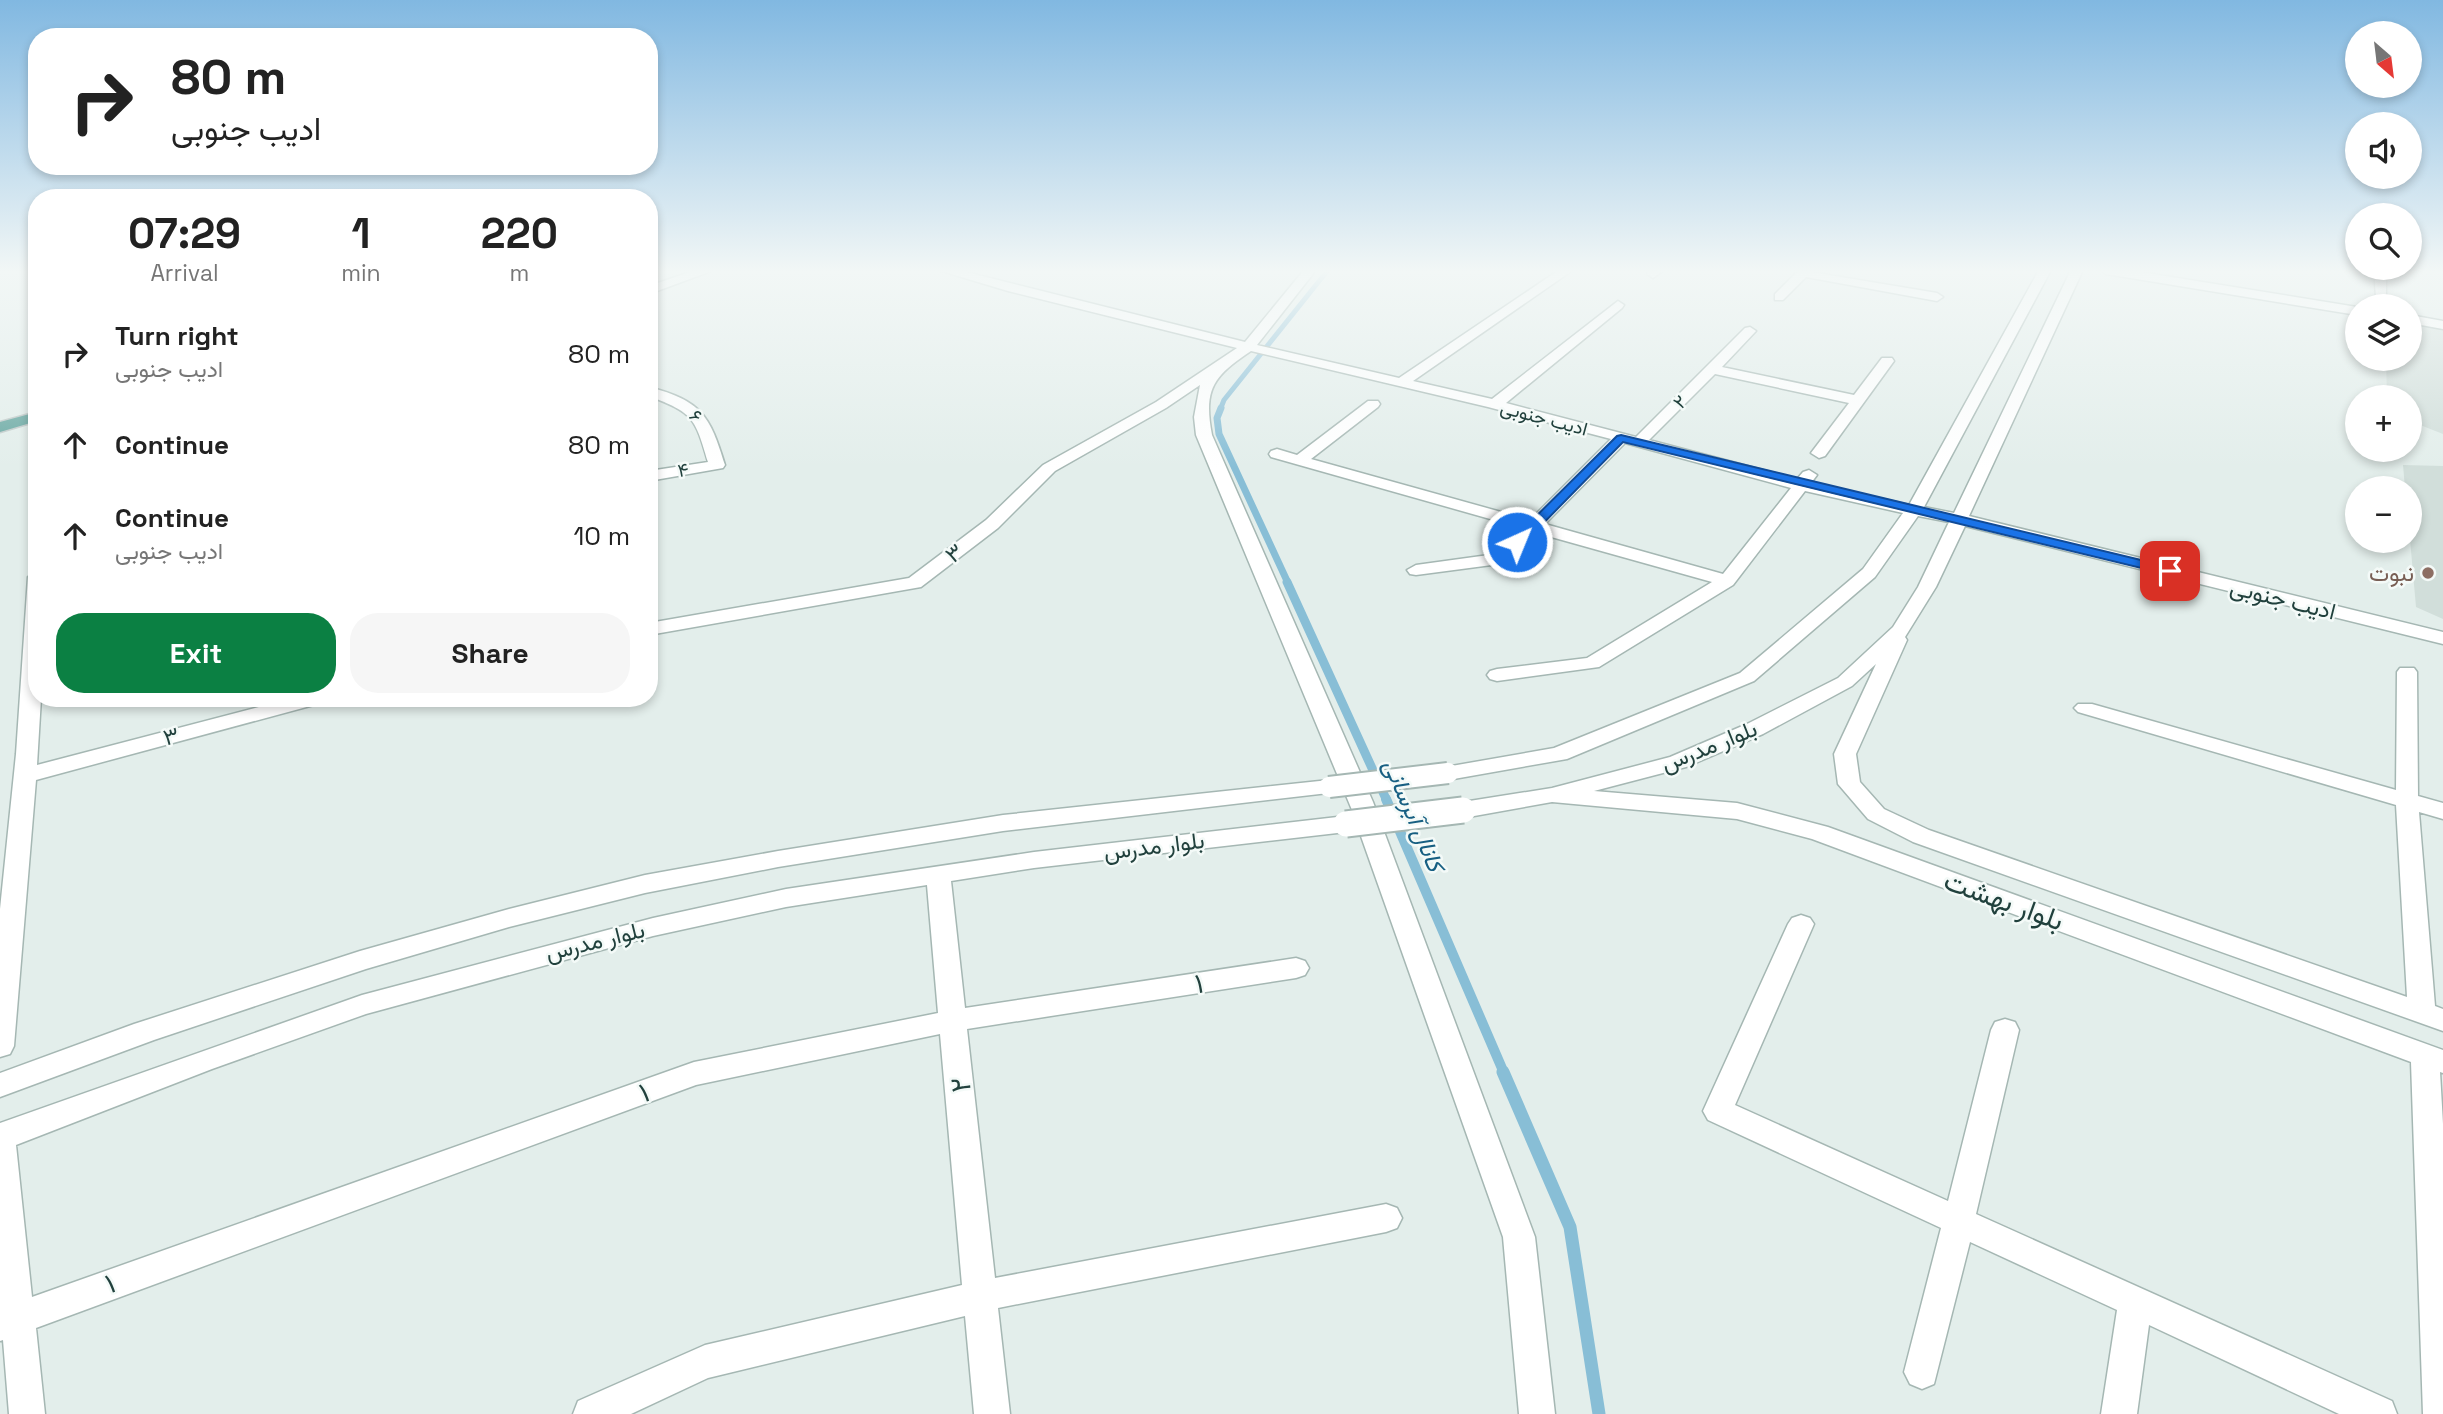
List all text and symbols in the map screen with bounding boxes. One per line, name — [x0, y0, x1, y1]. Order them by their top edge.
north arrow — [2345, 21, 2422, 98]
map controls — [2345, 21, 2422, 553]
text: 80 m — [171, 46, 286, 108]
icon: right — [56, 56, 147, 147]
text: ادیب جنوبی — [171, 109, 321, 149]
button: sound — [2345, 112, 2422, 189]
button: search — [2345, 203, 2422, 280]
text: 07:29 — [128, 207, 241, 260]
text: 1 — [351, 207, 370, 260]
text: 220 — [481, 207, 558, 260]
text: Arrival — [150, 258, 219, 288]
text: min — [341, 258, 381, 288]
text: m — [509, 258, 529, 288]
button: layers — [2345, 294, 2422, 371]
text: Turn right — [115, 319, 239, 353]
icon: right — [56, 335, 94, 373]
text: 80 m — [568, 337, 630, 371]
text: ادیب جنوبی — [115, 354, 223, 384]
button: + — [2345, 385, 2422, 462]
street label: ۲ — [1668, 390, 1692, 414]
street label: ادیب جنوبی — [1498, 394, 1590, 442]
street label: ۶ — [684, 404, 708, 428]
icon: ahead — [56, 426, 94, 464]
text: Continue — [115, 428, 229, 462]
text: 80 m — [568, 428, 630, 462]
street label: ۴ — [676, 457, 690, 483]
button: − — [2345, 476, 2422, 553]
text: Continue — [115, 501, 229, 535]
position arrow — [1480, 505, 1554, 579]
icon: ahead — [56, 517, 94, 555]
text: 10 m — [573, 519, 630, 553]
text: ادیب جنوبی — [115, 536, 223, 566]
street label: ۳ — [939, 537, 969, 569]
pin — [2140, 541, 2200, 601]
icon: arrive — [2151, 552, 2189, 590]
place label: نبوت — [2369, 558, 2414, 588]
marker: نبوت — [2420, 565, 2436, 581]
street label: ادیب جنوبی — [2227, 571, 2339, 627]
button: Exit — [56, 613, 336, 693]
button: Share — [350, 613, 630, 693]
street label: بلوار مدرس — [1656, 713, 1762, 779]
street label: ۳ — [160, 720, 182, 752]
water label: کانال آبرسانی — [1376, 754, 1453, 880]
street label: بلوار مدرس — [1102, 825, 1206, 867]
street label: بلوار بهشت — [1939, 862, 2069, 938]
street label: بلوار مدرس — [542, 914, 648, 968]
street label: ۱ — [1192, 965, 1206, 1001]
street label: ۱ — [634, 1074, 654, 1110]
street label: ۲ — [941, 1076, 979, 1094]
street label: ۱ — [100, 1265, 120, 1301]

